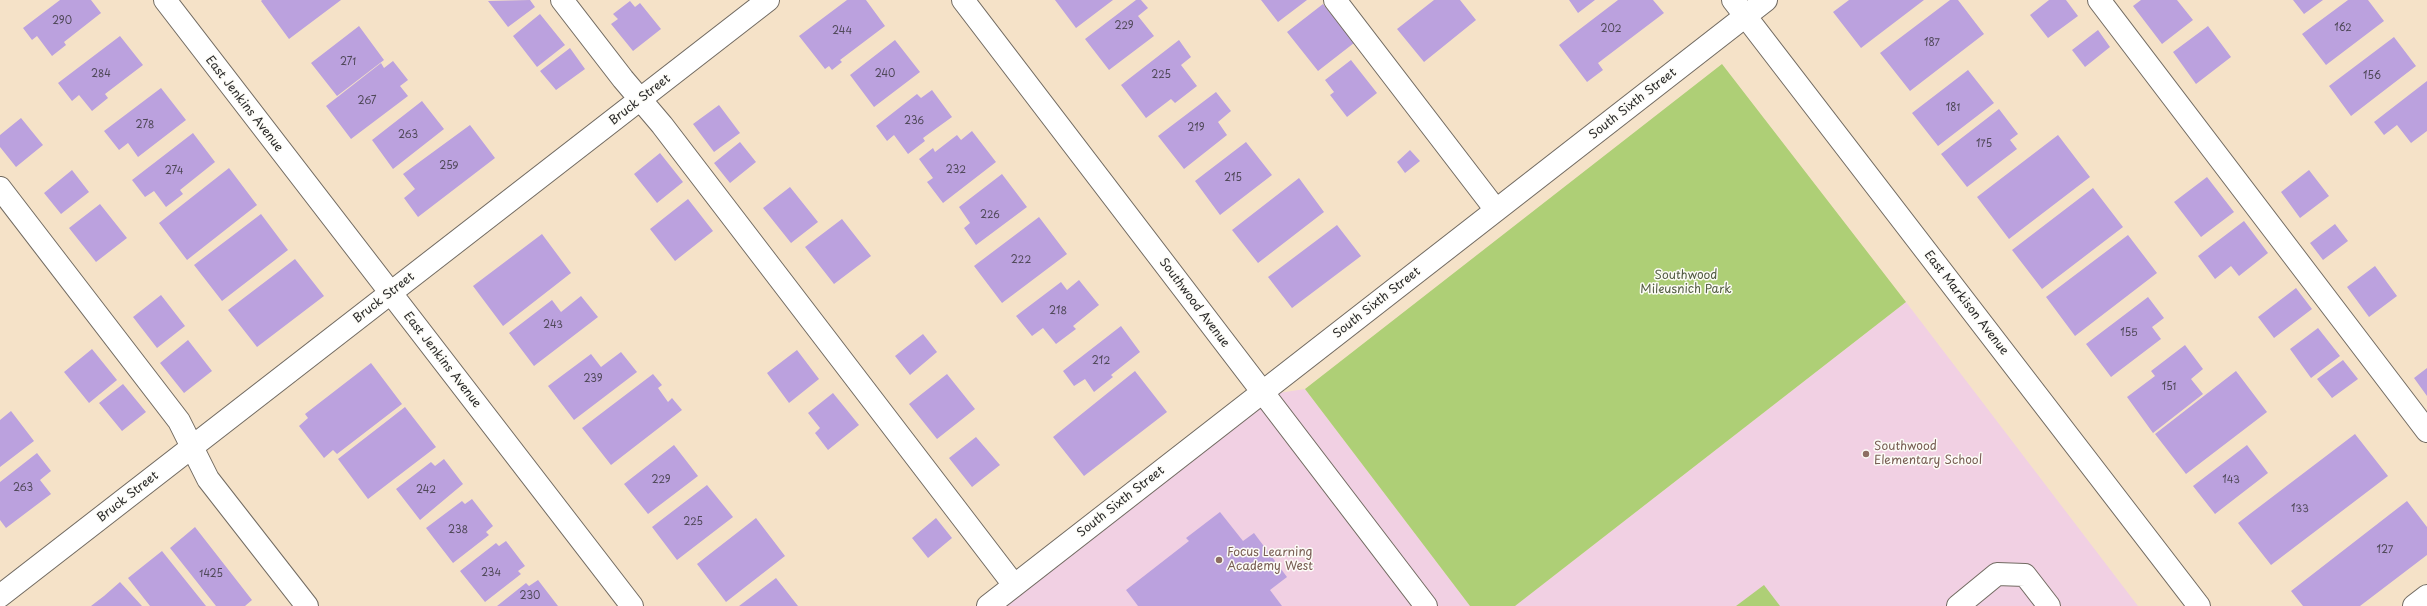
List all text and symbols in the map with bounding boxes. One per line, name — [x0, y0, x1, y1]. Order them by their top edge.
house number: 290 — [52, 15, 72, 27]
house number: 229 — [1114, 20, 1134, 32]
house number: 162 — [2334, 22, 2352, 34]
house number: 202 — [1600, 23, 1622, 35]
house number: 244 — [832, 25, 852, 37]
house number: 187 — [1924, 37, 1940, 49]
street label: East Jenkins Avenue — [202, 53, 286, 155]
house number: 271 — [340, 56, 356, 68]
street label: South Sixth Street — [1587, 66, 1679, 142]
house number: 284 — [91, 68, 111, 80]
house number: 240 — [875, 68, 895, 80]
house number: 225 — [1151, 69, 1171, 81]
house number: 156 — [2363, 70, 2381, 82]
street label: Bruck Street — [607, 72, 673, 128]
house number: 267 — [358, 95, 376, 107]
house number: 181 — [1946, 102, 1960, 114]
house number: 236 — [904, 115, 924, 127]
house number: 278 — [136, 119, 154, 131]
house number: 219 — [1187, 122, 1205, 134]
house number: 263 — [398, 129, 418, 141]
house number: 175 — [1976, 138, 1992, 150]
house number: 259 — [439, 160, 459, 172]
house number: 232 — [946, 164, 966, 176]
house number: 274 — [165, 165, 183, 177]
house number: 215 — [1224, 172, 1242, 184]
house number: 226 — [980, 209, 1000, 221]
street label: East Markison Avenue — [1921, 248, 2011, 358]
house number: 222 — [1011, 254, 1031, 266]
street label: Southwood Avenue — [1156, 256, 1232, 350]
street label: South Sixth Street — [1331, 265, 1423, 341]
park label: Southwood Mileusnich Park — [1640, 269, 1732, 297]
street label: Bruck Street — [351, 270, 417, 326]
house number: 218 — [1049, 305, 1067, 317]
street label: East Jenkins Avenue — [400, 309, 484, 411]
house number: 243 — [543, 319, 563, 331]
house number: 155 — [2120, 327, 2138, 339]
house number: 212 — [1092, 355, 1110, 367]
house number: 239 — [583, 373, 603, 385]
house number: 151 — [2162, 381, 2176, 393]
place label: Southwood Elementary School — [1874, 440, 1982, 468]
marker: Southwood Elementary School — [1861, 449, 1871, 459]
street label: South Sixth Street — [1075, 464, 1167, 540]
street label: Bruck Street — [95, 469, 161, 525]
house number: 229 — [651, 474, 671, 486]
house number: 143 — [2222, 474, 2240, 486]
house number: 263 — [13, 482, 33, 494]
house number: 242 — [416, 484, 436, 496]
house number: 133 — [2291, 503, 2309, 515]
house number: 225 — [683, 516, 703, 528]
house number: 238 — [448, 524, 468, 536]
house number: 127 — [2377, 544, 2393, 556]
place label: Focus Learning Academy West — [1227, 546, 1313, 574]
marker: Focus Learning Academy West — [1214, 555, 1224, 565]
house number: 234 — [481, 567, 501, 579]
house number: 1425 — [199, 568, 223, 580]
house number: 230 — [520, 590, 540, 602]

